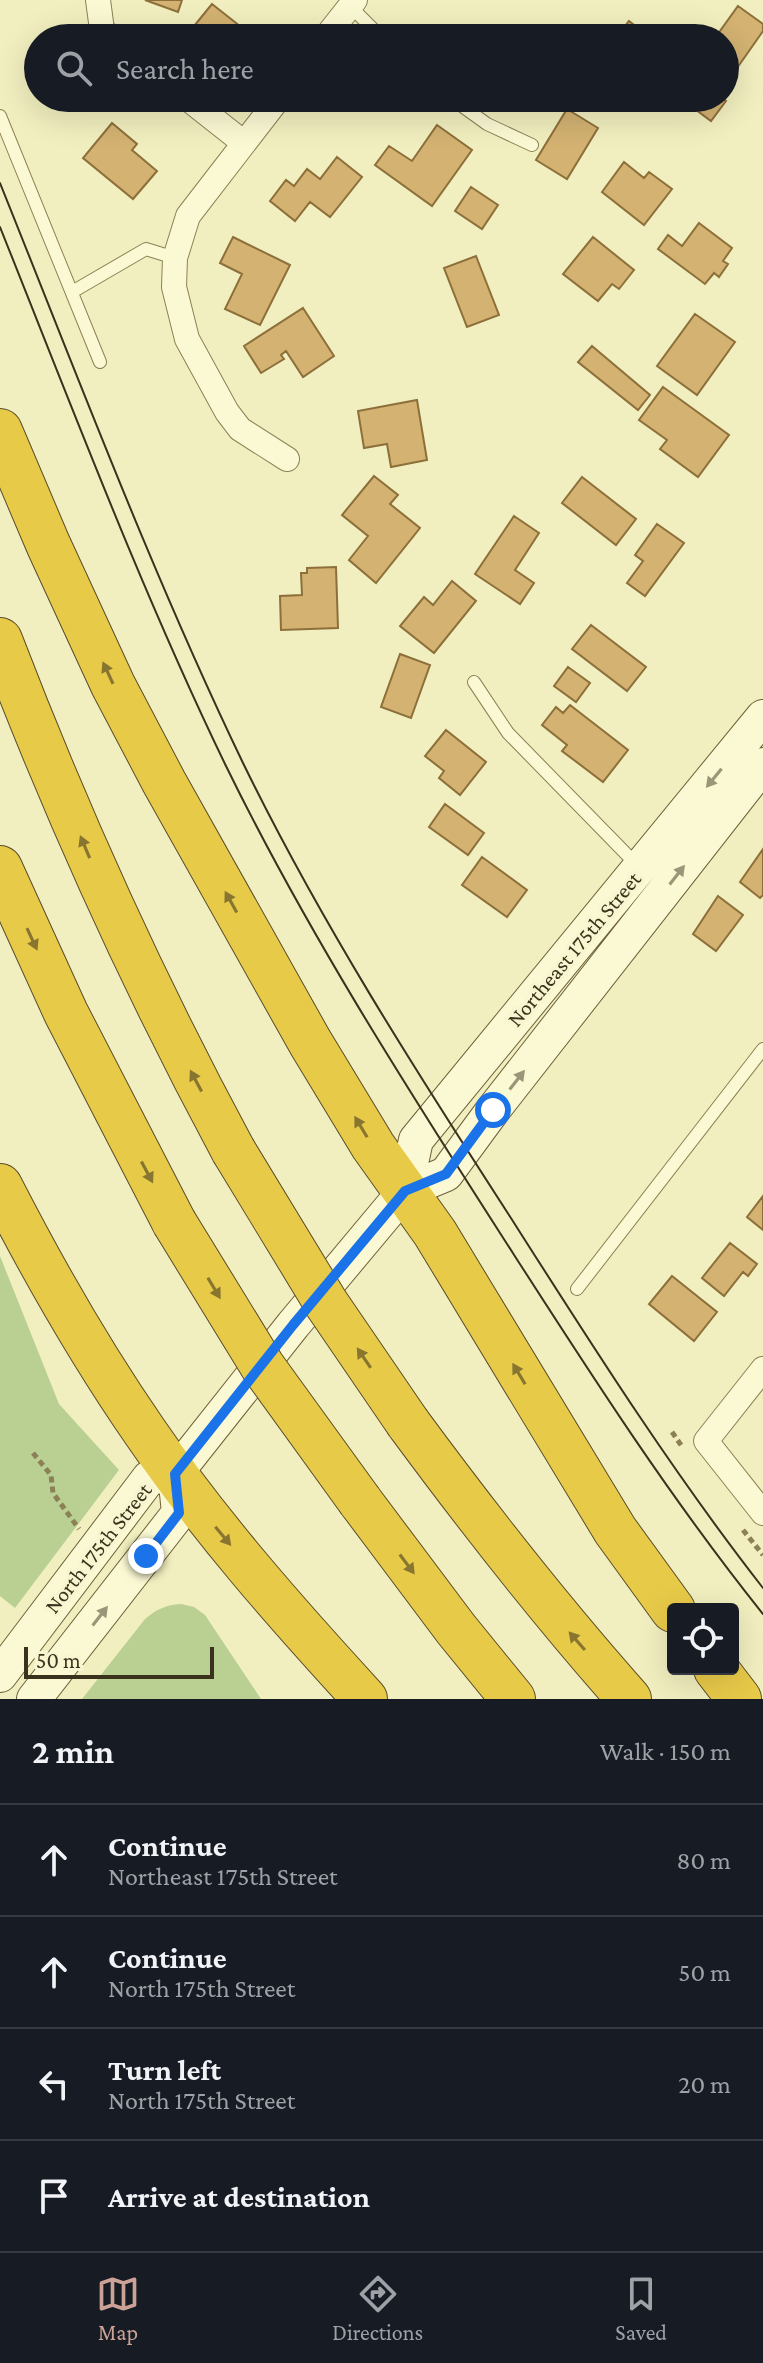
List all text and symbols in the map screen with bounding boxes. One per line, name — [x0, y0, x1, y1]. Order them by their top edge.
search box — [24, 24, 739, 112]
icon: search — [52, 46, 96, 90]
text: Search here — [116, 52, 254, 85]
one-way arrow — [101, 661, 114, 685]
one-way arrow — [706, 767, 723, 787]
one-way arrow — [78, 835, 91, 858]
one-way arrow — [668, 865, 685, 885]
street label: Northeast 175th Street — [502, 866, 646, 1031]
one-way arrow — [224, 890, 238, 913]
one-way arrow — [25, 927, 39, 951]
one-way arrow — [190, 1070, 203, 1093]
one-way arrow — [508, 1070, 524, 1090]
route start — [475, 1092, 511, 1128]
one-way arrow — [354, 1116, 368, 1138]
one-way arrow — [141, 1160, 154, 1183]
one-way arrow — [207, 1277, 221, 1299]
one-way arrow — [357, 1348, 372, 1369]
one-way arrow — [512, 1363, 526, 1385]
street label: North 175th Street — [39, 1477, 157, 1618]
one-way arrow — [214, 1526, 231, 1546]
route end — [128, 1538, 164, 1574]
one-way arrow — [398, 1554, 414, 1574]
map controls — [667, 1603, 739, 1675]
button: locate — [667, 1603, 739, 1675]
one-way arrow — [91, 1606, 107, 1626]
one-way arrow — [569, 1631, 586, 1651]
scale bar — [24, 1643, 214, 1679]
text: 50 m — [36, 1648, 81, 1673]
text: 2 min — [32, 1733, 114, 1770]
text: Walk · 150 m — [600, 1737, 731, 1766]
text: Continue — [108, 1829, 227, 1862]
icon: ahead — [32, 1838, 76, 1882]
text: 80 m — [677, 1846, 731, 1875]
text: Northeast 175th Street — [108, 1862, 338, 1891]
text: Continue — [108, 1941, 227, 1974]
icon: ahead — [32, 1950, 76, 1994]
text: 50 m — [678, 1958, 731, 1987]
text: North 175th Street — [108, 1974, 295, 2003]
text: Turn left — [108, 2053, 221, 2086]
icon: left — [32, 2062, 76, 2106]
text: 20 m — [678, 2070, 731, 2099]
text: North 175th Street — [108, 2086, 295, 2115]
icon: arrive — [32, 2174, 76, 2218]
text: Arrive at destination — [108, 2180, 370, 2213]
tab: Map — [96, 2272, 140, 2345]
tab: Directions — [332, 2272, 423, 2345]
tab: Saved — [615, 2272, 667, 2345]

